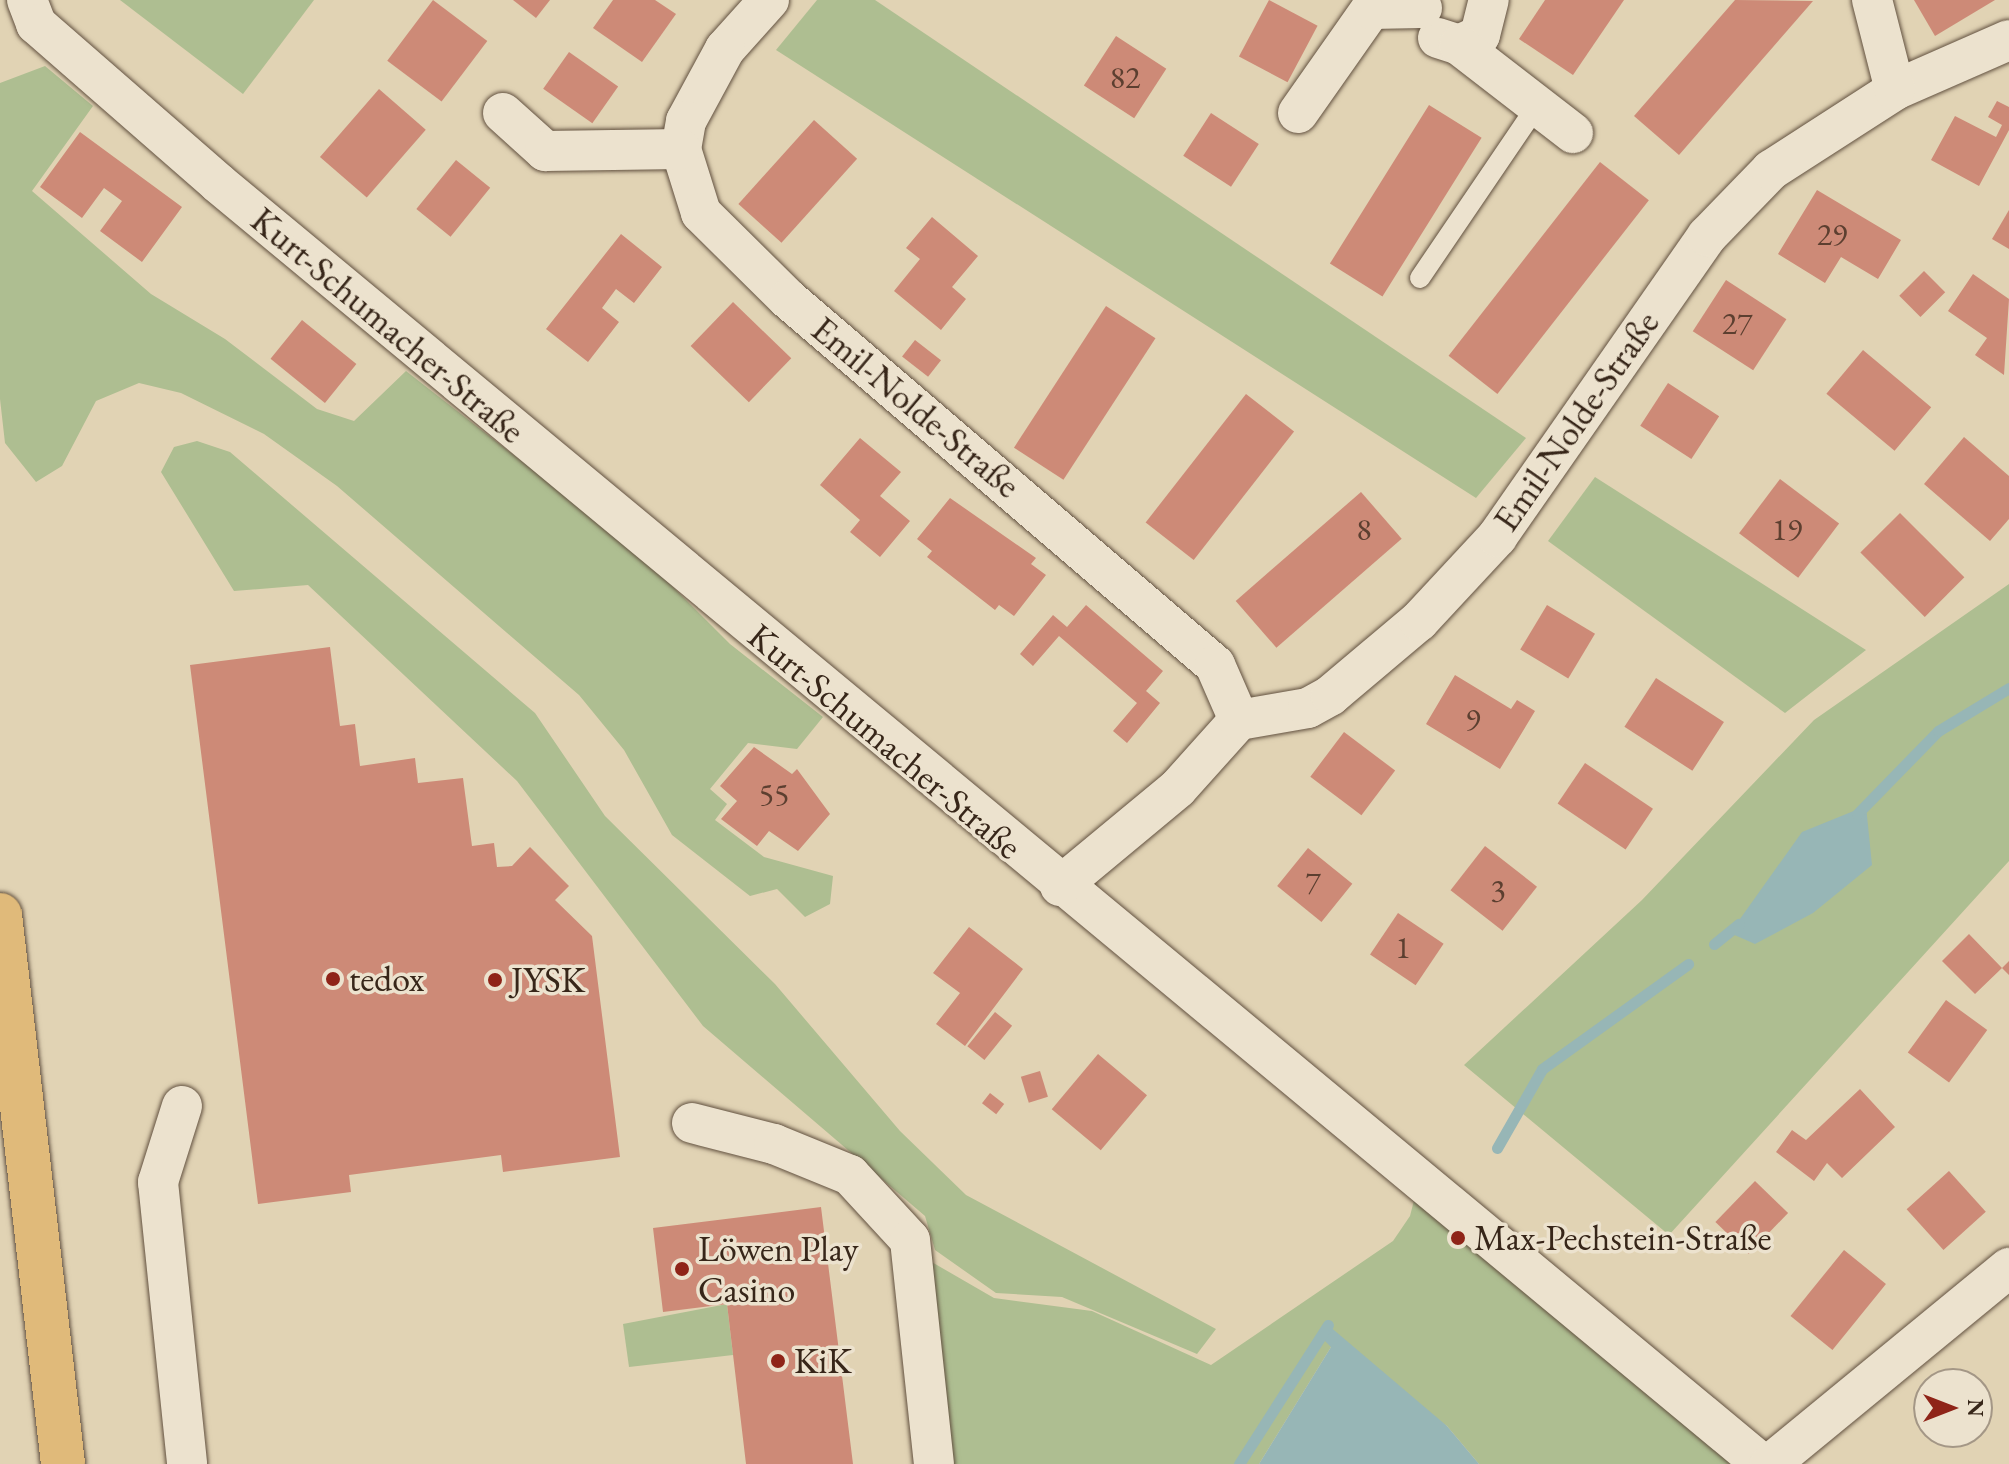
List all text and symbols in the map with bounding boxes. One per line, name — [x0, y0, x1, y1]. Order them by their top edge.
house number: 82 — [1110, 58, 1140, 96]
street label: Kurt-Schumacher-Straße — [242, 198, 534, 452]
house number: 29 — [1817, 215, 1847, 253]
street label: Emil-Nolde-Straße — [1484, 303, 1668, 539]
house number: 27 — [1722, 304, 1752, 342]
street label: Emil-Nolde-Straße — [803, 307, 1029, 507]
house number: 8 — [1356, 510, 1372, 548]
house number: 19 — [1772, 510, 1802, 548]
street label: Kurt-Schumacher-Straße — [739, 614, 1031, 868]
house number: 9 — [1465, 700, 1481, 738]
house number: 55 — [759, 775, 789, 813]
house number: 7 — [1305, 863, 1321, 901]
house number: 3 — [1490, 871, 1506, 909]
house number: 1 — [1395, 928, 1411, 966]
place label: tedox — [349, 957, 424, 1001]
place label: JYSK — [511, 958, 585, 1002]
marker: tedox — [324, 970, 342, 988]
marker: JYSK — [486, 971, 504, 989]
place label: Max-Pechstein-Straße — [1474, 1216, 1772, 1260]
place label: Löwen Play Casino — [698, 1226, 859, 1311]
marker: Max-Pechstein-Straße — [1449, 1229, 1467, 1247]
marker: Löwen Play Casino — [673, 1260, 691, 1278]
place label: KiK — [794, 1339, 852, 1383]
marker: KiK — [769, 1352, 787, 1370]
north arrow — [1913, 1368, 1993, 1448]
text: N — [1961, 1399, 1990, 1417]

